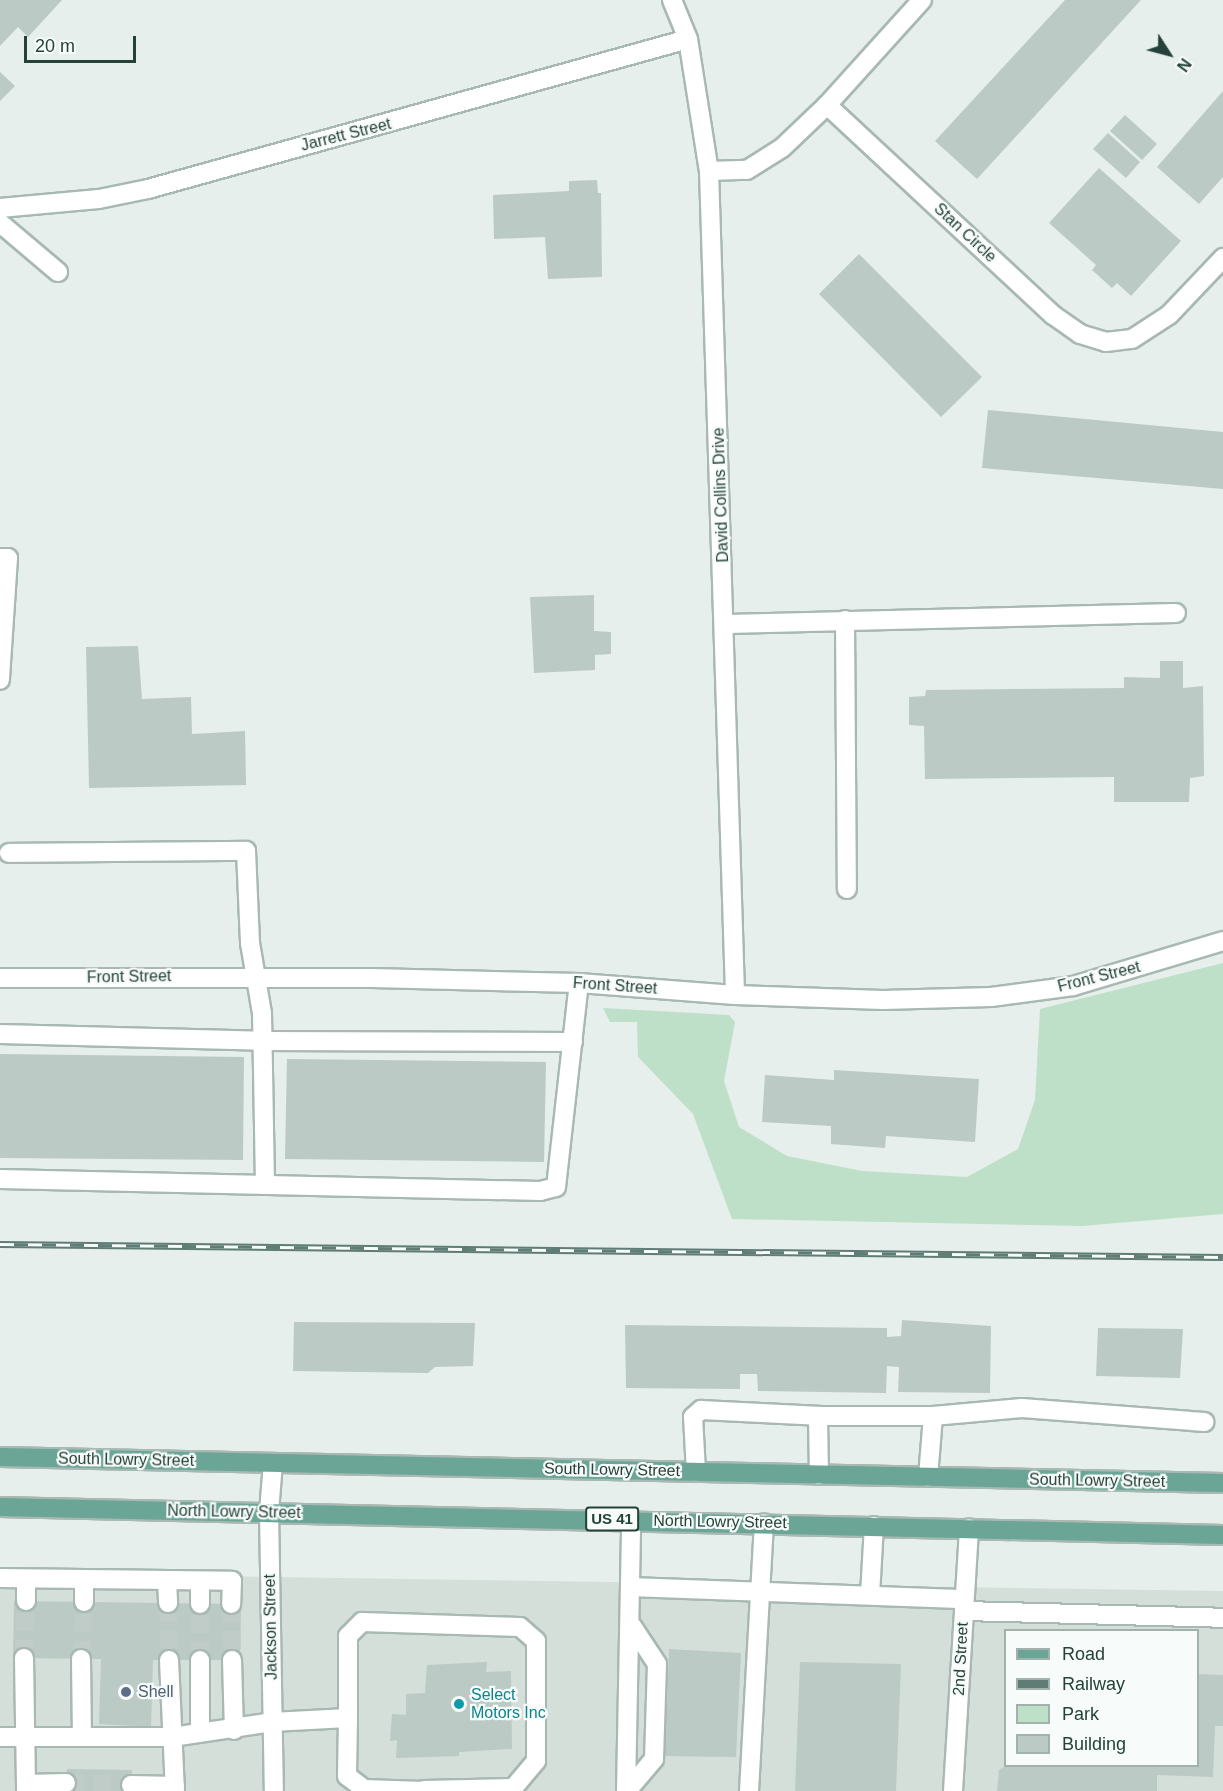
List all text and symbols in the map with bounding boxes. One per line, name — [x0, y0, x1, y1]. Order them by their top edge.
scale bar — [27, 24, 140, 62]
north arrow — [1139, 24, 1199, 84]
text: 20 m — [35, 36, 75, 56]
text: N — [1174, 55, 1194, 75]
street label: Jarrett Street — [299, 114, 393, 156]
street label: Stan Circle — [930, 199, 1000, 267]
street label: David Collins Drive — [709, 427, 733, 563]
street label: Front Street — [1056, 957, 1142, 997]
street label: Front Street — [87, 967, 171, 987]
street label: Front Street — [572, 973, 658, 999]
street label: South Lowry Street — [58, 1449, 194, 1471]
street label: South Lowry Street — [544, 1459, 680, 1481]
street label: South Lowry Street — [1029, 1470, 1165, 1492]
street label: North Lowry Street — [167, 1501, 301, 1523]
road number: US 41 — [585, 1507, 639, 1531]
street label: North Lowry Street — [653, 1511, 787, 1533]
street label: Jackson Street — [260, 1574, 282, 1680]
street label: 2nd Street — [949, 1622, 973, 1696]
legend — [1004, 1629, 1199, 1767]
text: Road — [1062, 1644, 1105, 1664]
text: Railway — [1062, 1674, 1125, 1694]
place label: Shell — [138, 1682, 174, 1702]
marker: Shell — [119, 1685, 133, 1699]
place label: Select Motors Inc — [471, 1685, 546, 1723]
marker: Select Motors Inc — [452, 1697, 466, 1711]
text: Park — [1062, 1704, 1099, 1724]
text: Building — [1062, 1734, 1126, 1754]

